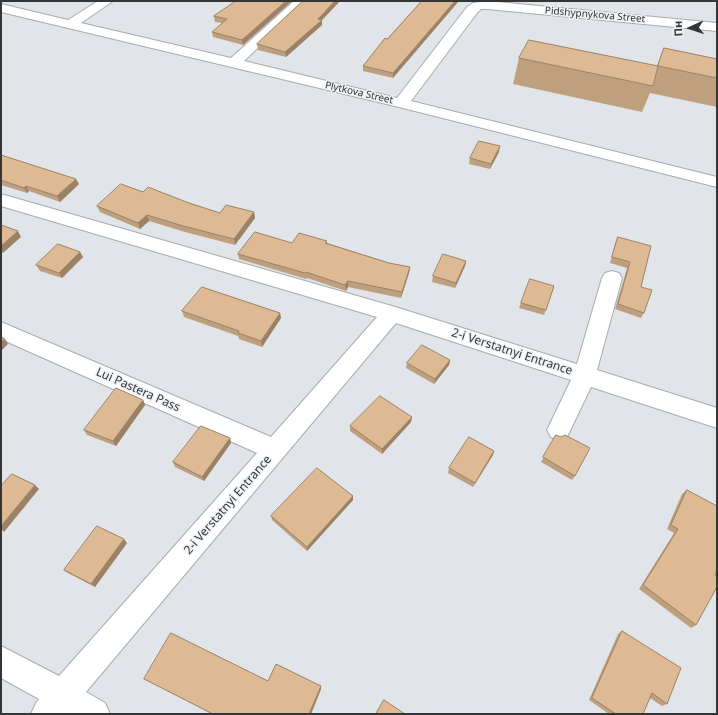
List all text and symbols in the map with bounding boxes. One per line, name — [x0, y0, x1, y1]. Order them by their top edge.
street label: Pidshypnykova Street — [544, 5, 646, 25]
north arrow — [670, 8, 710, 48]
text: Пн — [670, 20, 685, 37]
street label: Plytkova Street — [324, 79, 394, 107]
street label: 2-i Verstatnyi Entrance — [450, 326, 574, 378]
street label: Lui Pastera Pass — [94, 365, 182, 415]
street label: 2-i Verstatnyi Entrance — [181, 453, 275, 557]

